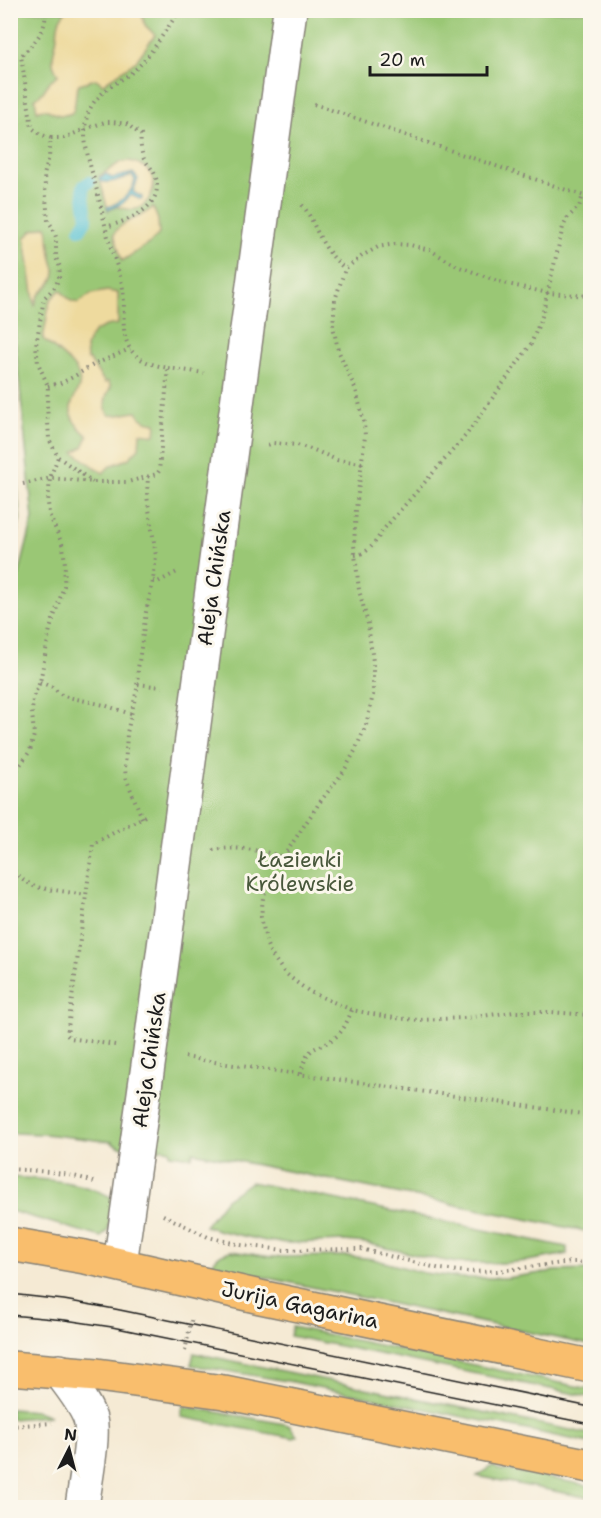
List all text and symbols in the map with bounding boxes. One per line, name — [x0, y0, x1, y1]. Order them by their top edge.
scale bar — [370, 39, 487, 77]
text: 20 m — [379, 48, 425, 72]
street label: Aleja Chińska — [191, 508, 237, 648]
park label: Łazienki Królewskie — [245, 846, 355, 898]
street label: Aleja Chińska — [126, 990, 172, 1130]
street label: Jurija Gagarina — [219, 1275, 381, 1335]
north arrow — [39, 1419, 99, 1479]
text: N — [63, 1423, 78, 1446]

